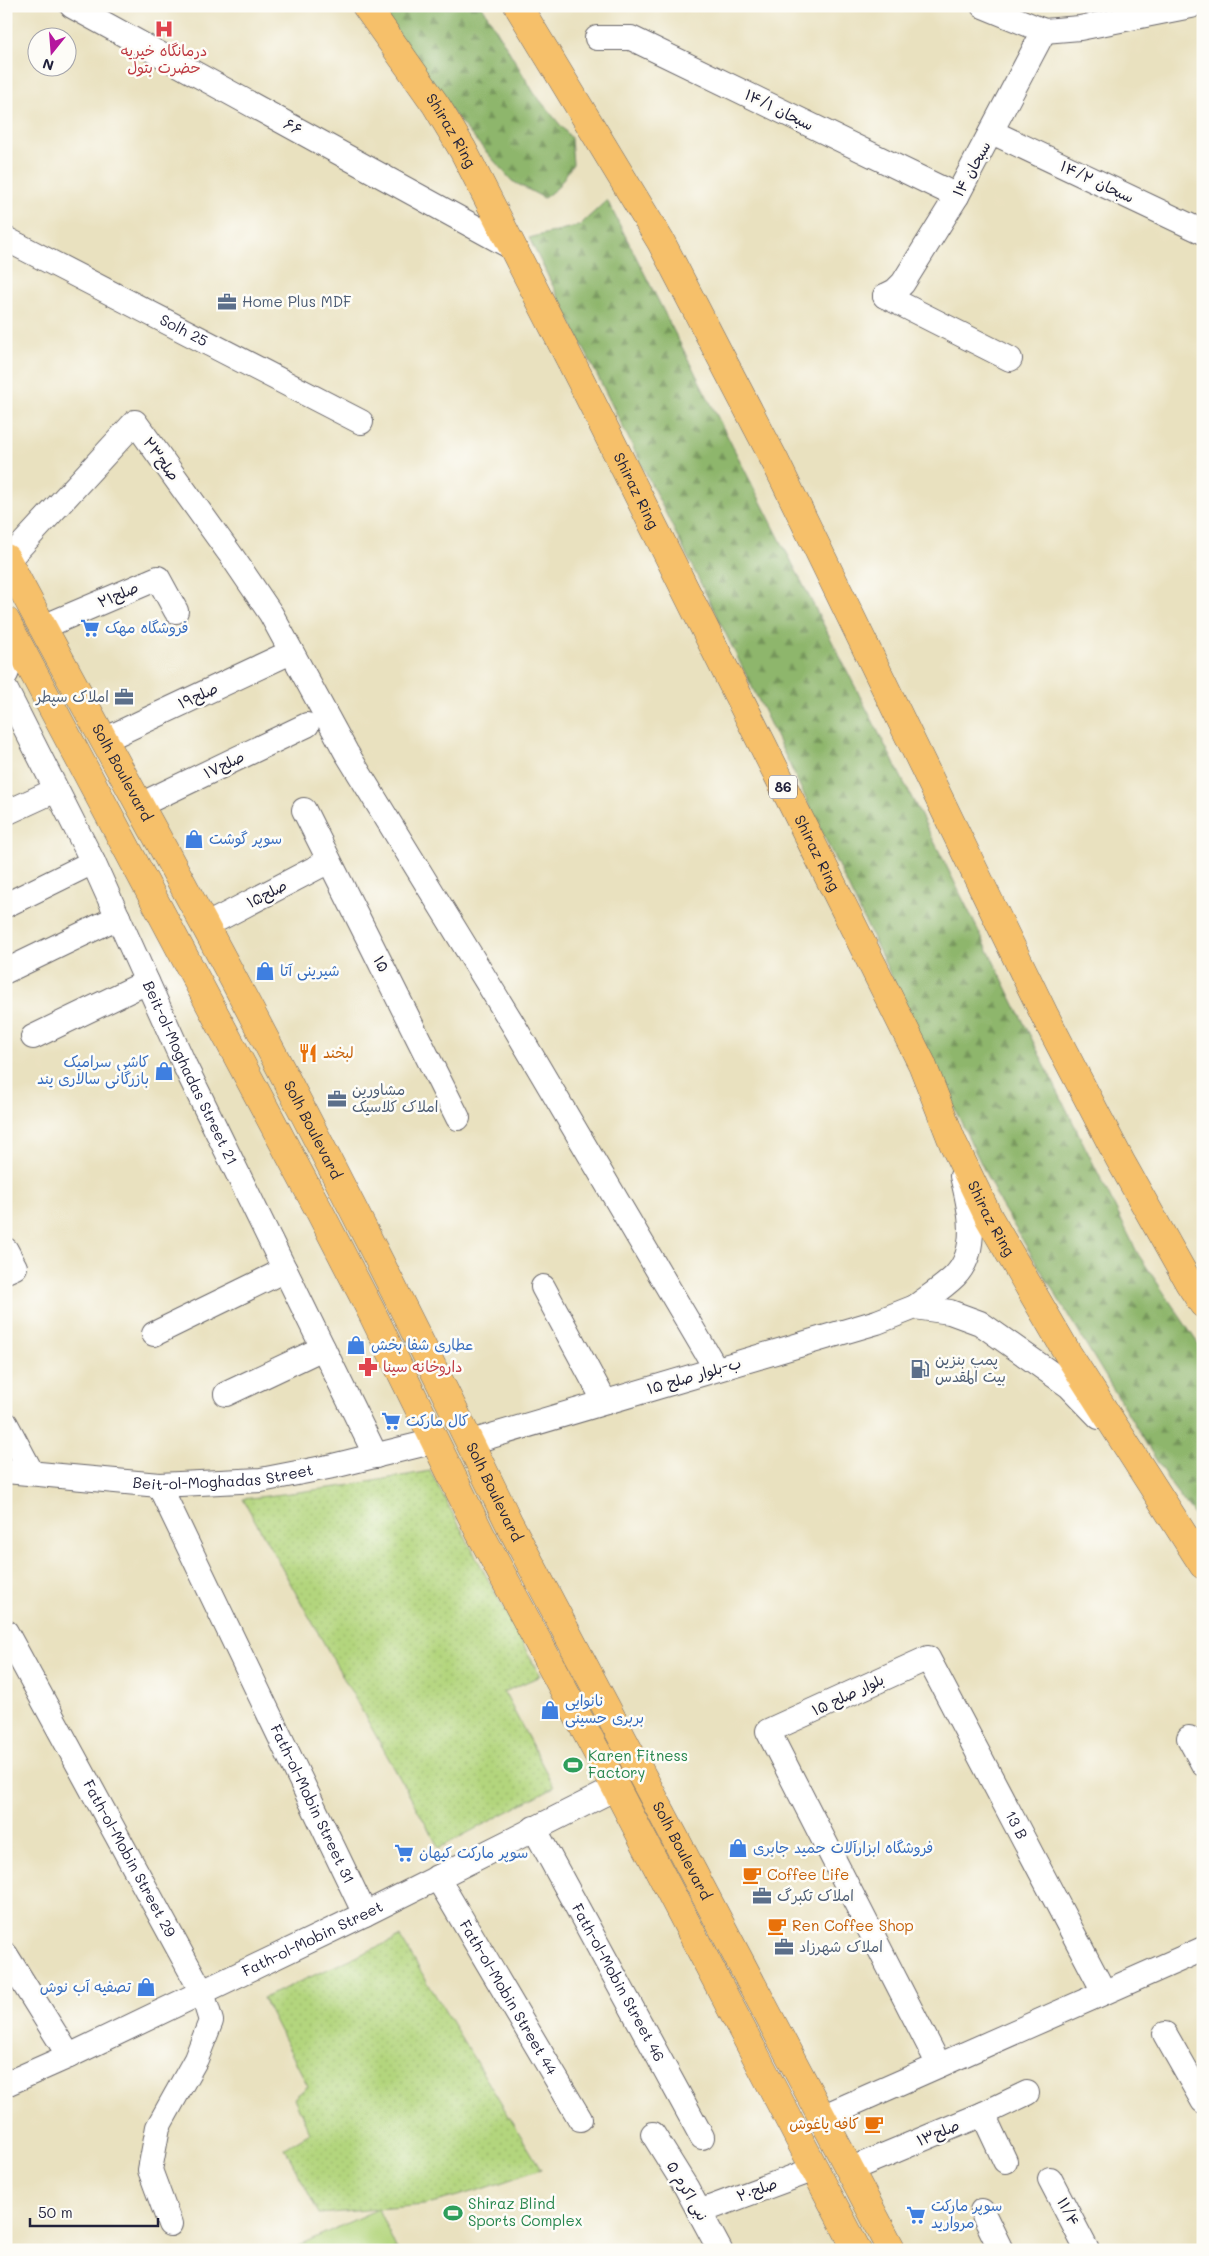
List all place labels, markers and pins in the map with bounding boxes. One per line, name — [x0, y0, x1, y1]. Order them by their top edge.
hospital icon: درمانگاه خیریه حضرت بتول — [153, 18, 175, 40]
place label: درمانگاه خیریه حضرت بتول — [121, 40, 207, 77]
office icon: Home Plus MDF — [216, 291, 238, 313]
place label: Home Plus MDF — [242, 291, 352, 311]
supermarket icon: فروشگاه مهک — [79, 617, 101, 639]
place label: فروشگاه مهک — [105, 617, 188, 637]
place label: املاک سپطر — [34, 686, 109, 707]
office icon: املاک سپطر — [113, 686, 135, 708]
shop icon: سوپر گوشت — [183, 828, 205, 850]
place label: سوپر گوشت — [209, 828, 282, 849]
shop icon: شیرینی آتا — [254, 960, 276, 982]
place label: شیرینی آتا — [280, 960, 340, 981]
restaurant icon: لبخند — [297, 1042, 319, 1064]
place label: لبخند — [323, 1042, 354, 1062]
place label: کاشی سرامیک بازرگانی سالاری یند — [37, 1051, 149, 1089]
shop icon: کاشی سرامیک بازرگانی سالاری یند — [153, 1060, 175, 1082]
place label: مشاورین املاک کلاسیک — [352, 1079, 438, 1116]
office icon: مشاورین املاک کلاسیک — [326, 1088, 348, 1110]
shop icon: عطاری شفا بخش — [345, 1334, 367, 1356]
place label: عطاری شفا بخش — [371, 1334, 473, 1354]
place label: پمپ بنزین بیت المقدس — [935, 1349, 1006, 1386]
pharmacy icon: داروخانه سینا — [357, 1356, 379, 1378]
place label: داروخانه سینا — [383, 1356, 463, 1377]
fuel station icon: پمپ بنزین بیت المقدس — [909, 1358, 931, 1380]
supermarket icon: کال مارکت — [380, 1410, 402, 1432]
place label: کال مارکت — [406, 1410, 469, 1430]
place label: نانوایی بربری حسینی — [565, 1690, 644, 1728]
shop icon: نانوایی بربری حسینی — [539, 1699, 561, 1721]
place label: Karen Fitness Factory — [588, 1745, 688, 1782]
sports icon: Karen Fitness Factory — [562, 1754, 584, 1776]
shop icon: فروشگاه ابزارآلات حمید جابری — [727, 1837, 749, 1859]
place label: فروشگاه ابزارآلات حمید جابری — [753, 1837, 933, 1857]
supermarket icon: سوپر مارکت کیهان — [393, 1842, 415, 1864]
place label: سوپر مارکت کیهان — [419, 1842, 528, 1863]
cafe icon: Coffee Life — [741, 1864, 763, 1886]
place label: Coffee Life — [767, 1864, 849, 1884]
office icon: املاک تکبرگ — [751, 1885, 773, 1907]
place label: املاک تکبرگ — [777, 1885, 854, 1905]
cafe icon: Ren Coffee Shop — [766, 1915, 788, 1937]
place label: Ren Coffee Shop — [792, 1915, 914, 1935]
office icon: املاک شهرزاد — [773, 1936, 795, 1958]
place label: املاک شهرزاد — [799, 1936, 883, 1956]
place label: تصفیه آب نوش — [40, 1976, 132, 1996]
shop icon: تصفیه آب نوش — [135, 1976, 157, 1998]
place label: کافه یاغوش — [789, 2113, 859, 2133]
cafe icon: کافه یاغوش — [863, 2113, 885, 2135]
place label: Shiraz Blind Sports Complex — [468, 2193, 583, 2230]
place label: سوپر مارکت مروارید — [931, 2195, 1002, 2232]
sports icon: Shiraz Blind Sports Complex — [442, 2202, 464, 2224]
supermarket icon: سوپر مارکت مروارید — [905, 2204, 927, 2226]

